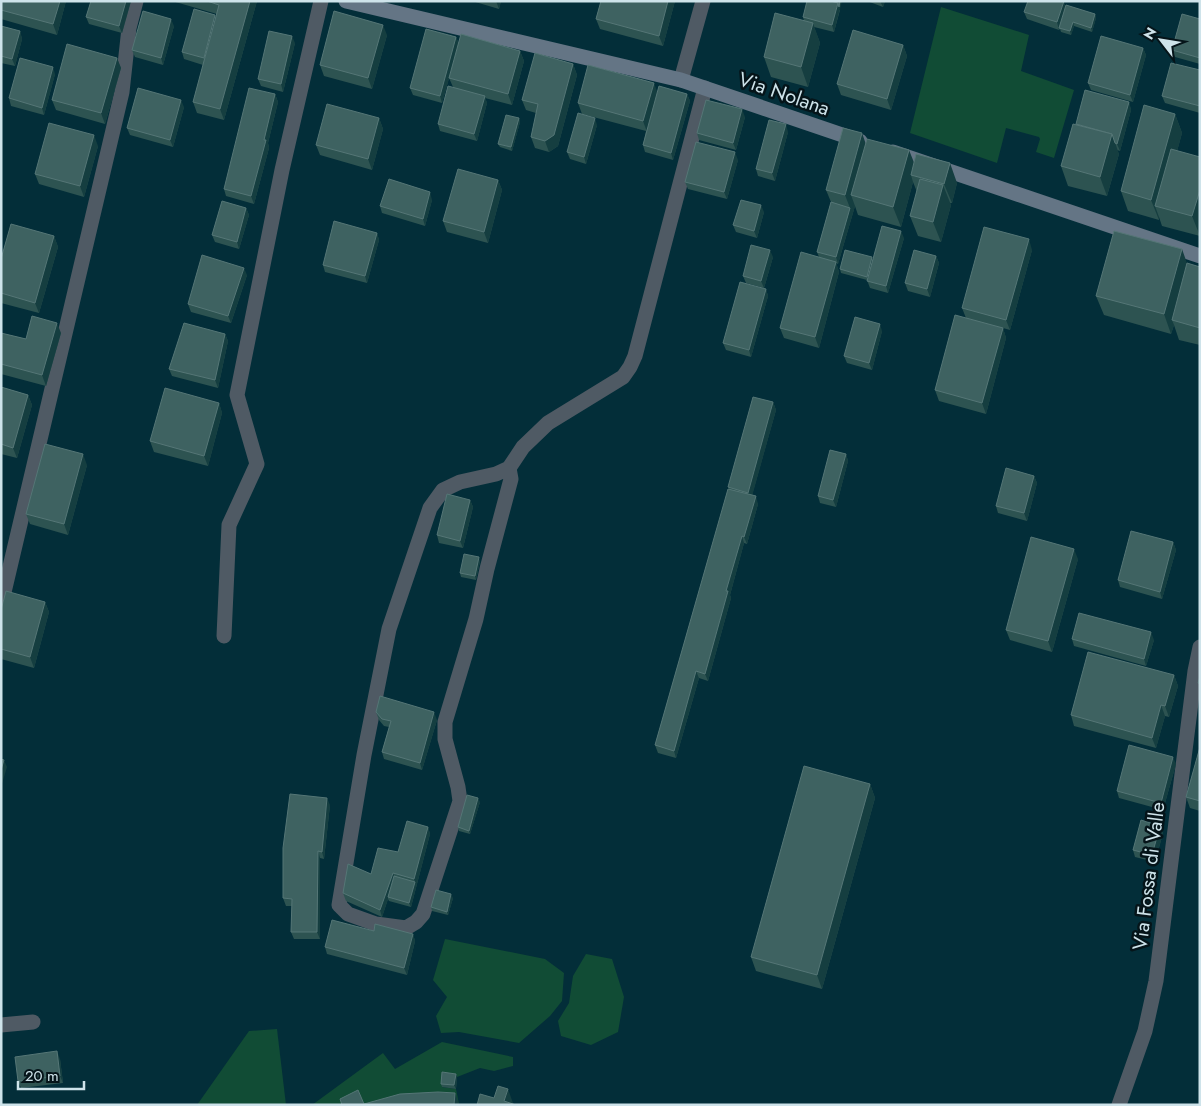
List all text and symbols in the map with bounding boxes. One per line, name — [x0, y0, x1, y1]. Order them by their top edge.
north arrow — [1136, 15, 1186, 65]
text: N — [1138, 23, 1161, 43]
street label: Via Nolana — [734, 65, 834, 123]
street label: Via Fossa di Valle — [1126, 800, 1172, 952]
scale bar — [18, 1058, 84, 1090]
text: 20 m — [25, 1065, 59, 1087]

